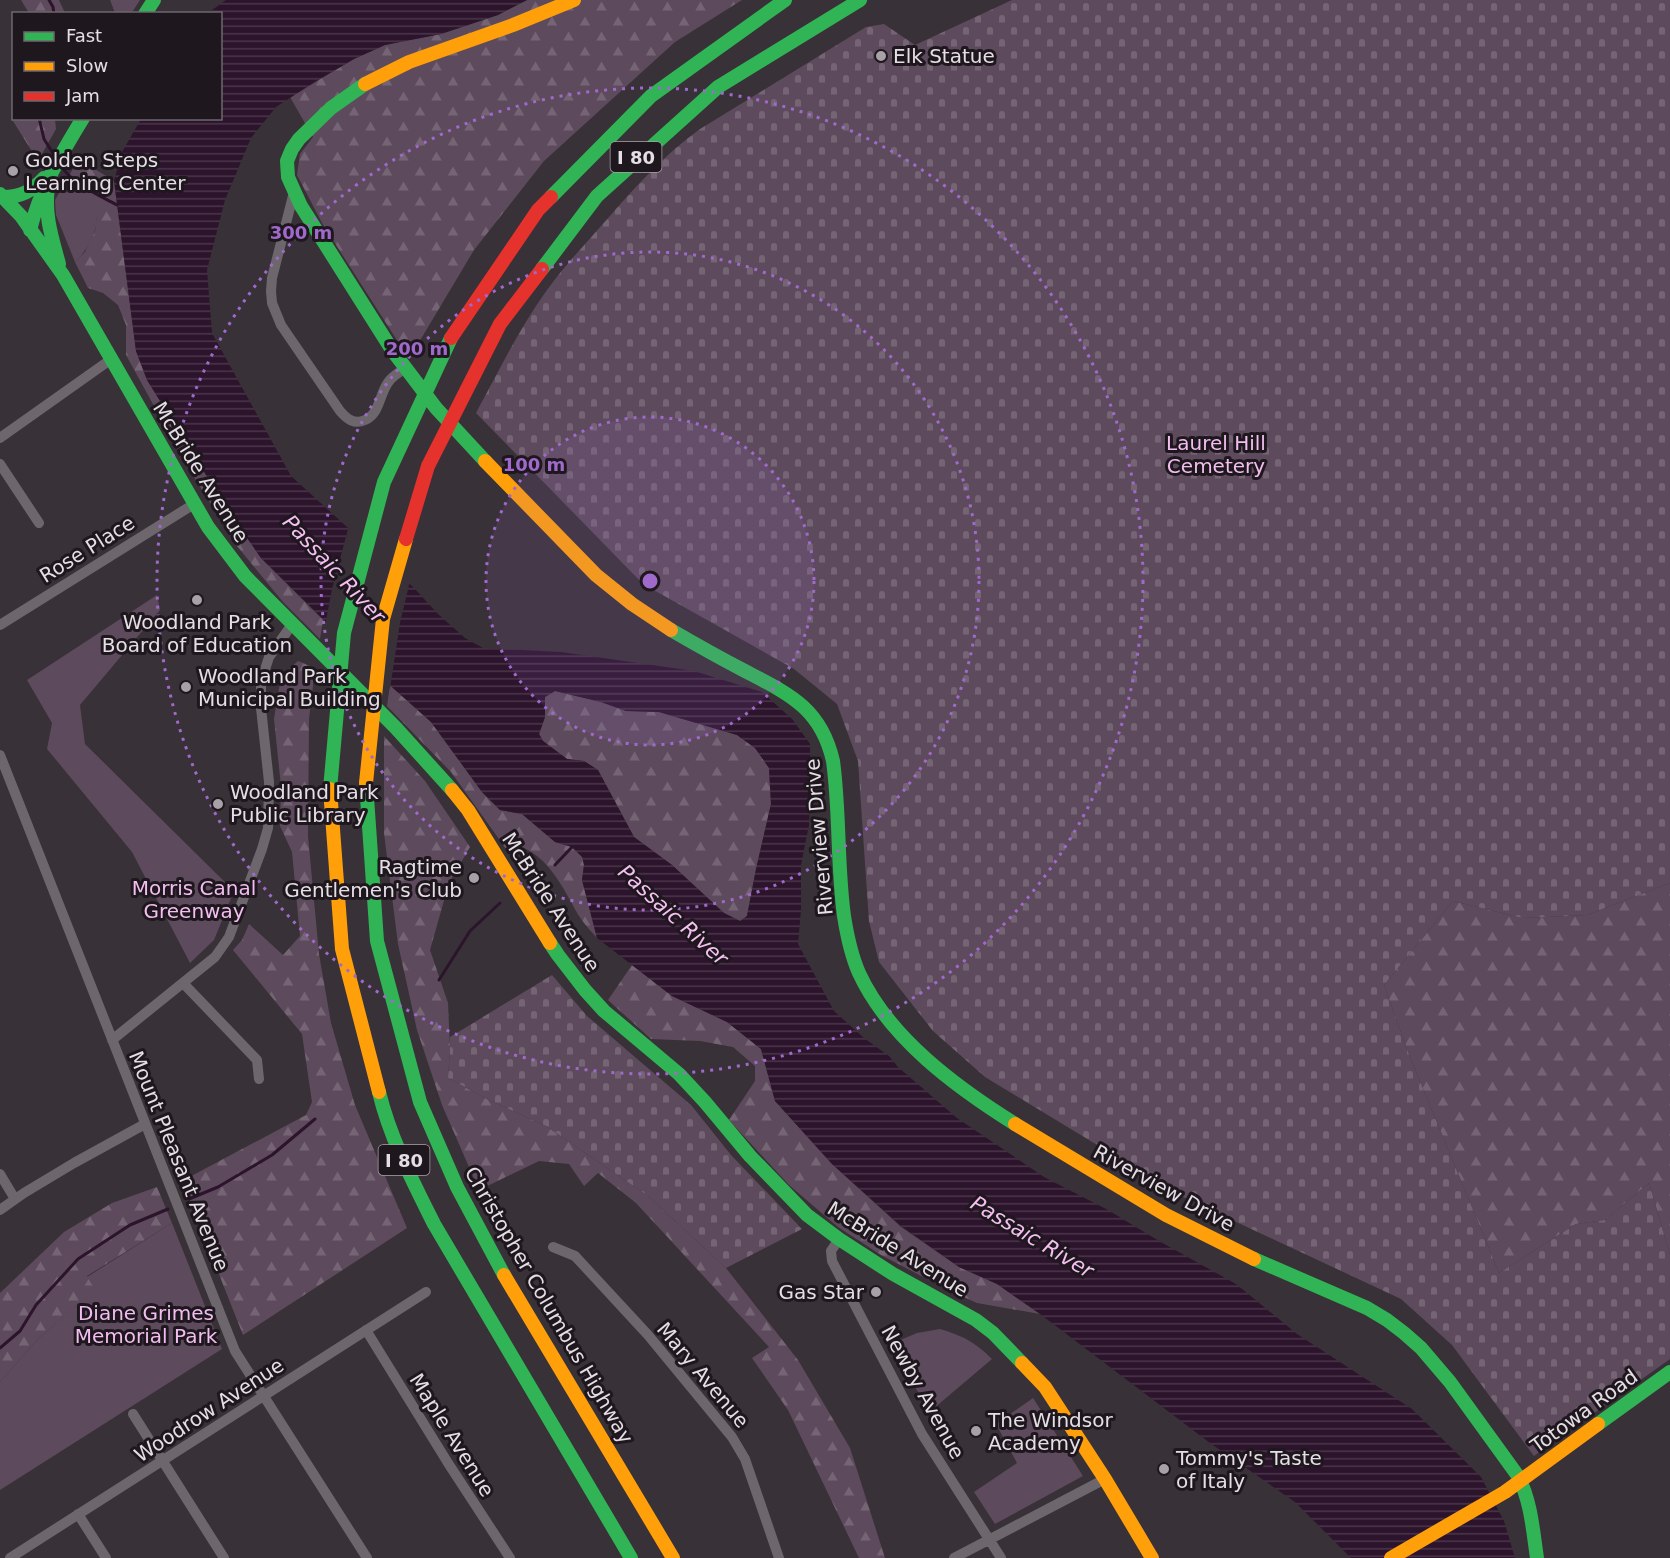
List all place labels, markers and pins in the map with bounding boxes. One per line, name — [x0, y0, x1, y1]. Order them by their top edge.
place label: Elk Statue — [893, 44, 995, 68]
marker: Elk Statue — [874, 49, 888, 63]
place label: Golden Steps Learning Center — [25, 148, 186, 195]
marker: Golden Steps Learning Center — [6, 164, 20, 178]
centre of rings — [640, 571, 660, 591]
marker: Woodland Park Board of Education — [190, 593, 204, 607]
place label: Woodland Park Board of Education — [102, 610, 292, 657]
place label: Woodland Park Municipal Building — [198, 664, 381, 711]
marker: Woodland Park Municipal Building — [179, 680, 193, 694]
place label: Woodland Park Public Library — [230, 780, 379, 827]
marker: Woodland Park Public Library — [211, 797, 225, 811]
place label: Ragtime Gentlemen's Club — [284, 855, 462, 902]
marker: Ragtime Gentlemen's Club — [467, 871, 481, 885]
place label: Gas Star — [778, 1280, 865, 1304]
marker: Gas Star — [869, 1285, 883, 1299]
place label: The Windsor Academy — [987, 1408, 1113, 1455]
marker: The Windsor Academy — [969, 1424, 983, 1438]
place label: Tommy's Taste of Italy — [1175, 1446, 1322, 1493]
marker: Tommy's Taste of Italy — [1157, 1462, 1171, 1476]

